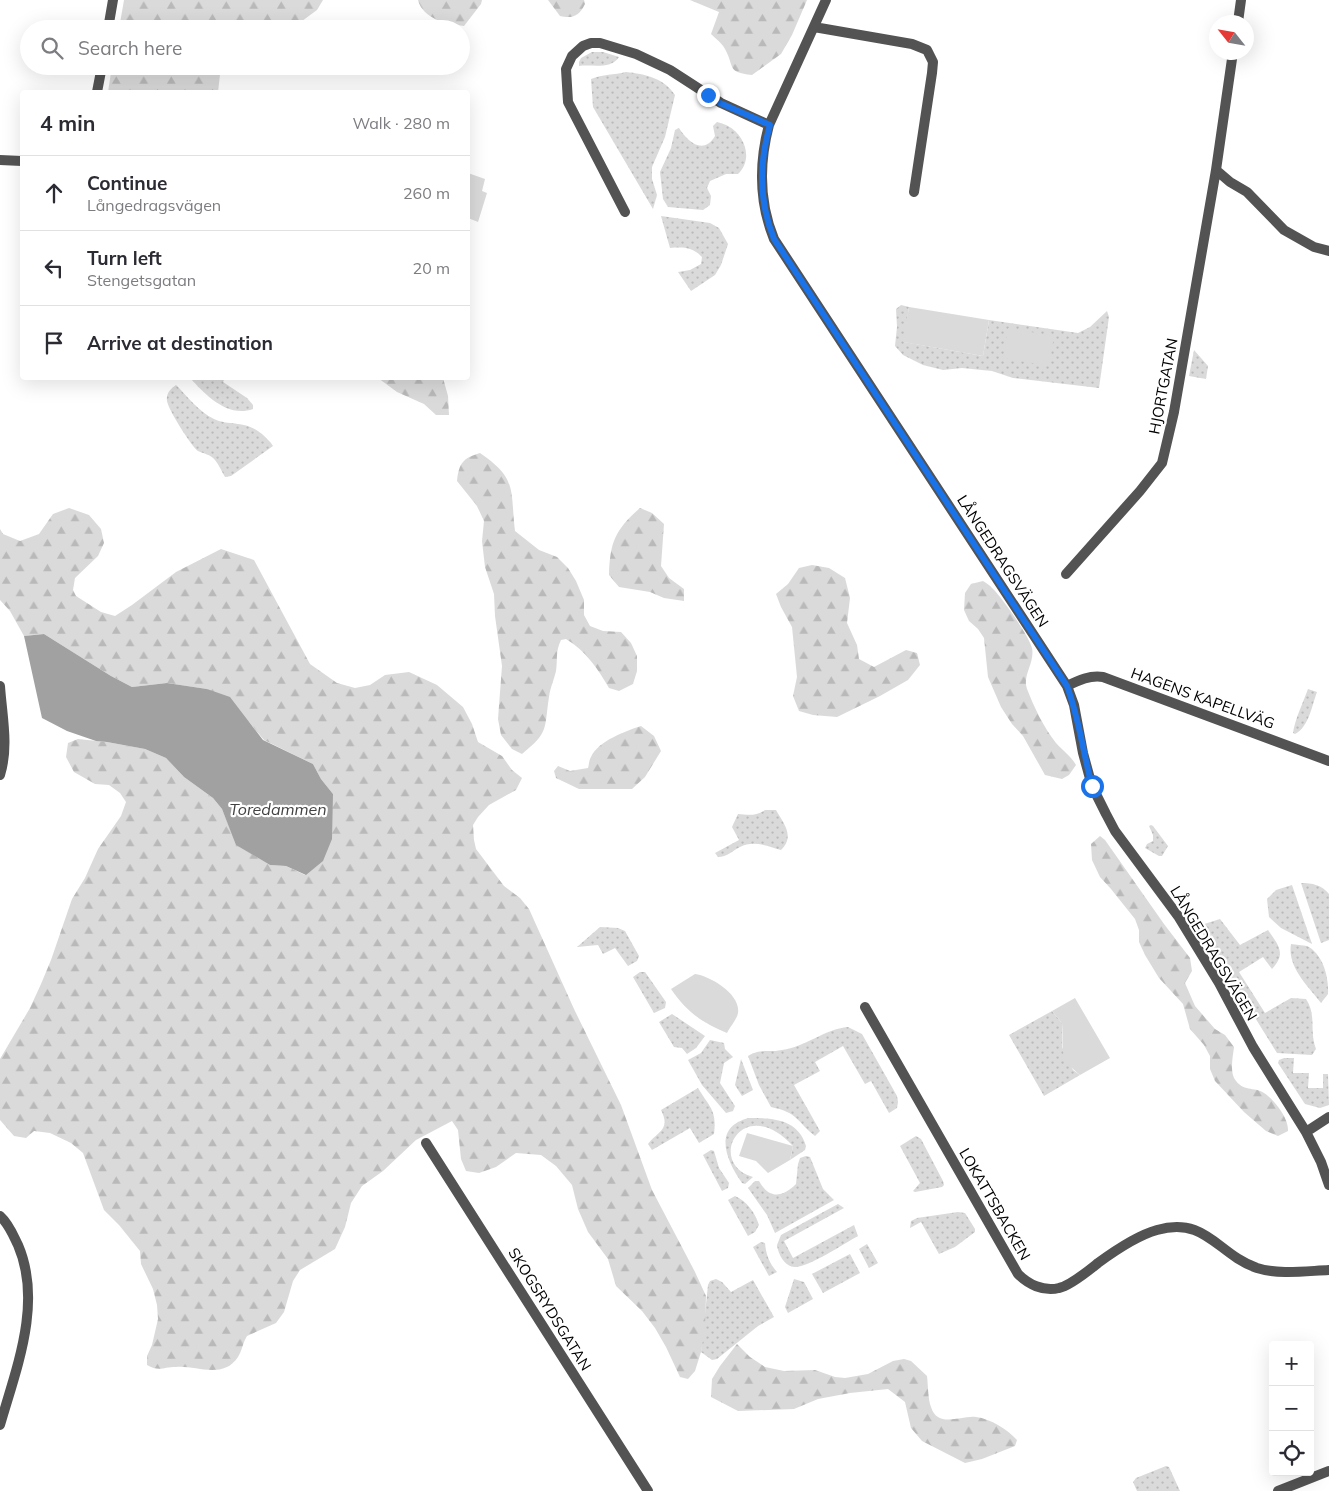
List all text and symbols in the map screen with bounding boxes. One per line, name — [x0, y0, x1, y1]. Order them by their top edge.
north arrow — [1209, 15, 1254, 60]
search box — [20, 20, 470, 75]
icon: search — [38, 34, 66, 62]
text: Search here — [78, 36, 182, 60]
route end — [697, 84, 720, 107]
text: 4 min — [40, 110, 95, 136]
text: Walk · 280 m — [352, 113, 450, 133]
text: Continue — [87, 171, 167, 195]
icon: ahead — [40, 179, 68, 207]
text: 260 m — [403, 183, 450, 203]
text: Långedragsvägen — [87, 195, 221, 215]
text: Turn left — [87, 246, 162, 270]
icon: left — [40, 254, 68, 282]
text: 20 m — [413, 258, 450, 278]
text: Stengetsgatan — [87, 270, 196, 290]
icon: arrive — [40, 329, 68, 357]
text: Arrive at destination — [87, 331, 273, 355]
street label: HJORTGATAN — [1144, 336, 1182, 436]
street label: LÅNGEDRAGSVÄGEN — [953, 491, 1054, 631]
street label: HAGENS KAPELLVÄG — [1128, 663, 1278, 733]
route start — [1081, 775, 1104, 798]
water label: Toredammen — [229, 799, 327, 819]
street label: LÅNGEDRAGSVÄGEN — [1166, 882, 1263, 1024]
street label: LOKATTSBACKEN — [955, 1145, 1035, 1263]
street label: SKOGSRYDSGATAN — [504, 1244, 596, 1374]
map controls — [1269, 1341, 1314, 1476]
button: + — [1269, 1341, 1314, 1386]
button: − — [1269, 1386, 1314, 1431]
button: locate — [1269, 1431, 1314, 1476]

